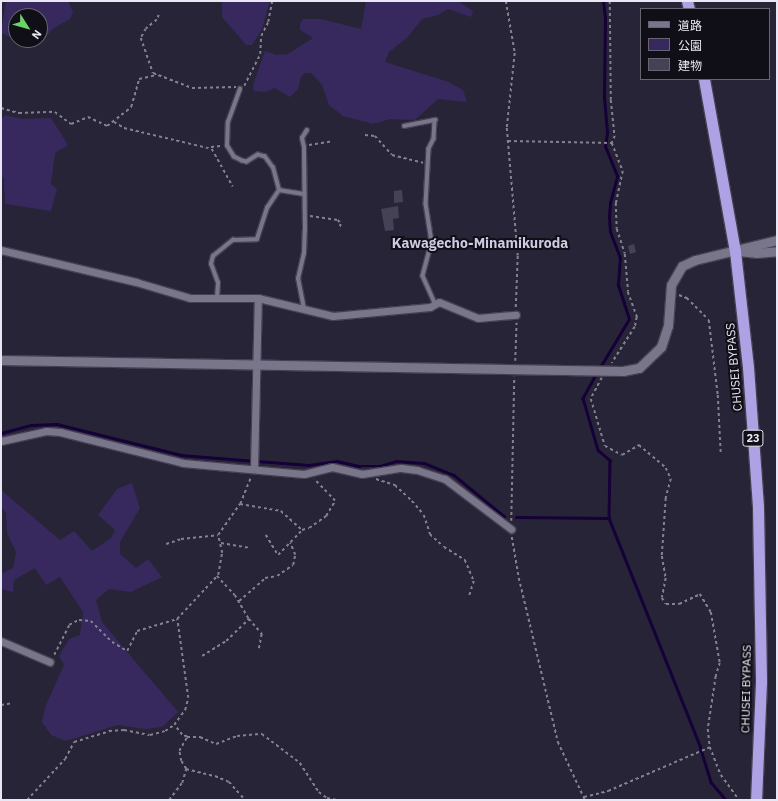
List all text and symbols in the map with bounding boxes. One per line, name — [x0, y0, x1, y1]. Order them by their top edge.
north arrow — [8, 8, 48, 48]
legend — [640, 8, 770, 80]
text: 道路 — [678, 18, 702, 33]
text: N — [29, 27, 45, 42]
text: 公園 — [678, 38, 702, 53]
text: 建物 — [678, 58, 702, 73]
district label: Kawagecho-Minamikuroda — [392, 235, 568, 251]
street label: CHUSEI BYPASS — [723, 322, 745, 412]
road number: 23 — [742, 429, 764, 447]
street label: CHUSEI BYPASS — [738, 645, 754, 733]

